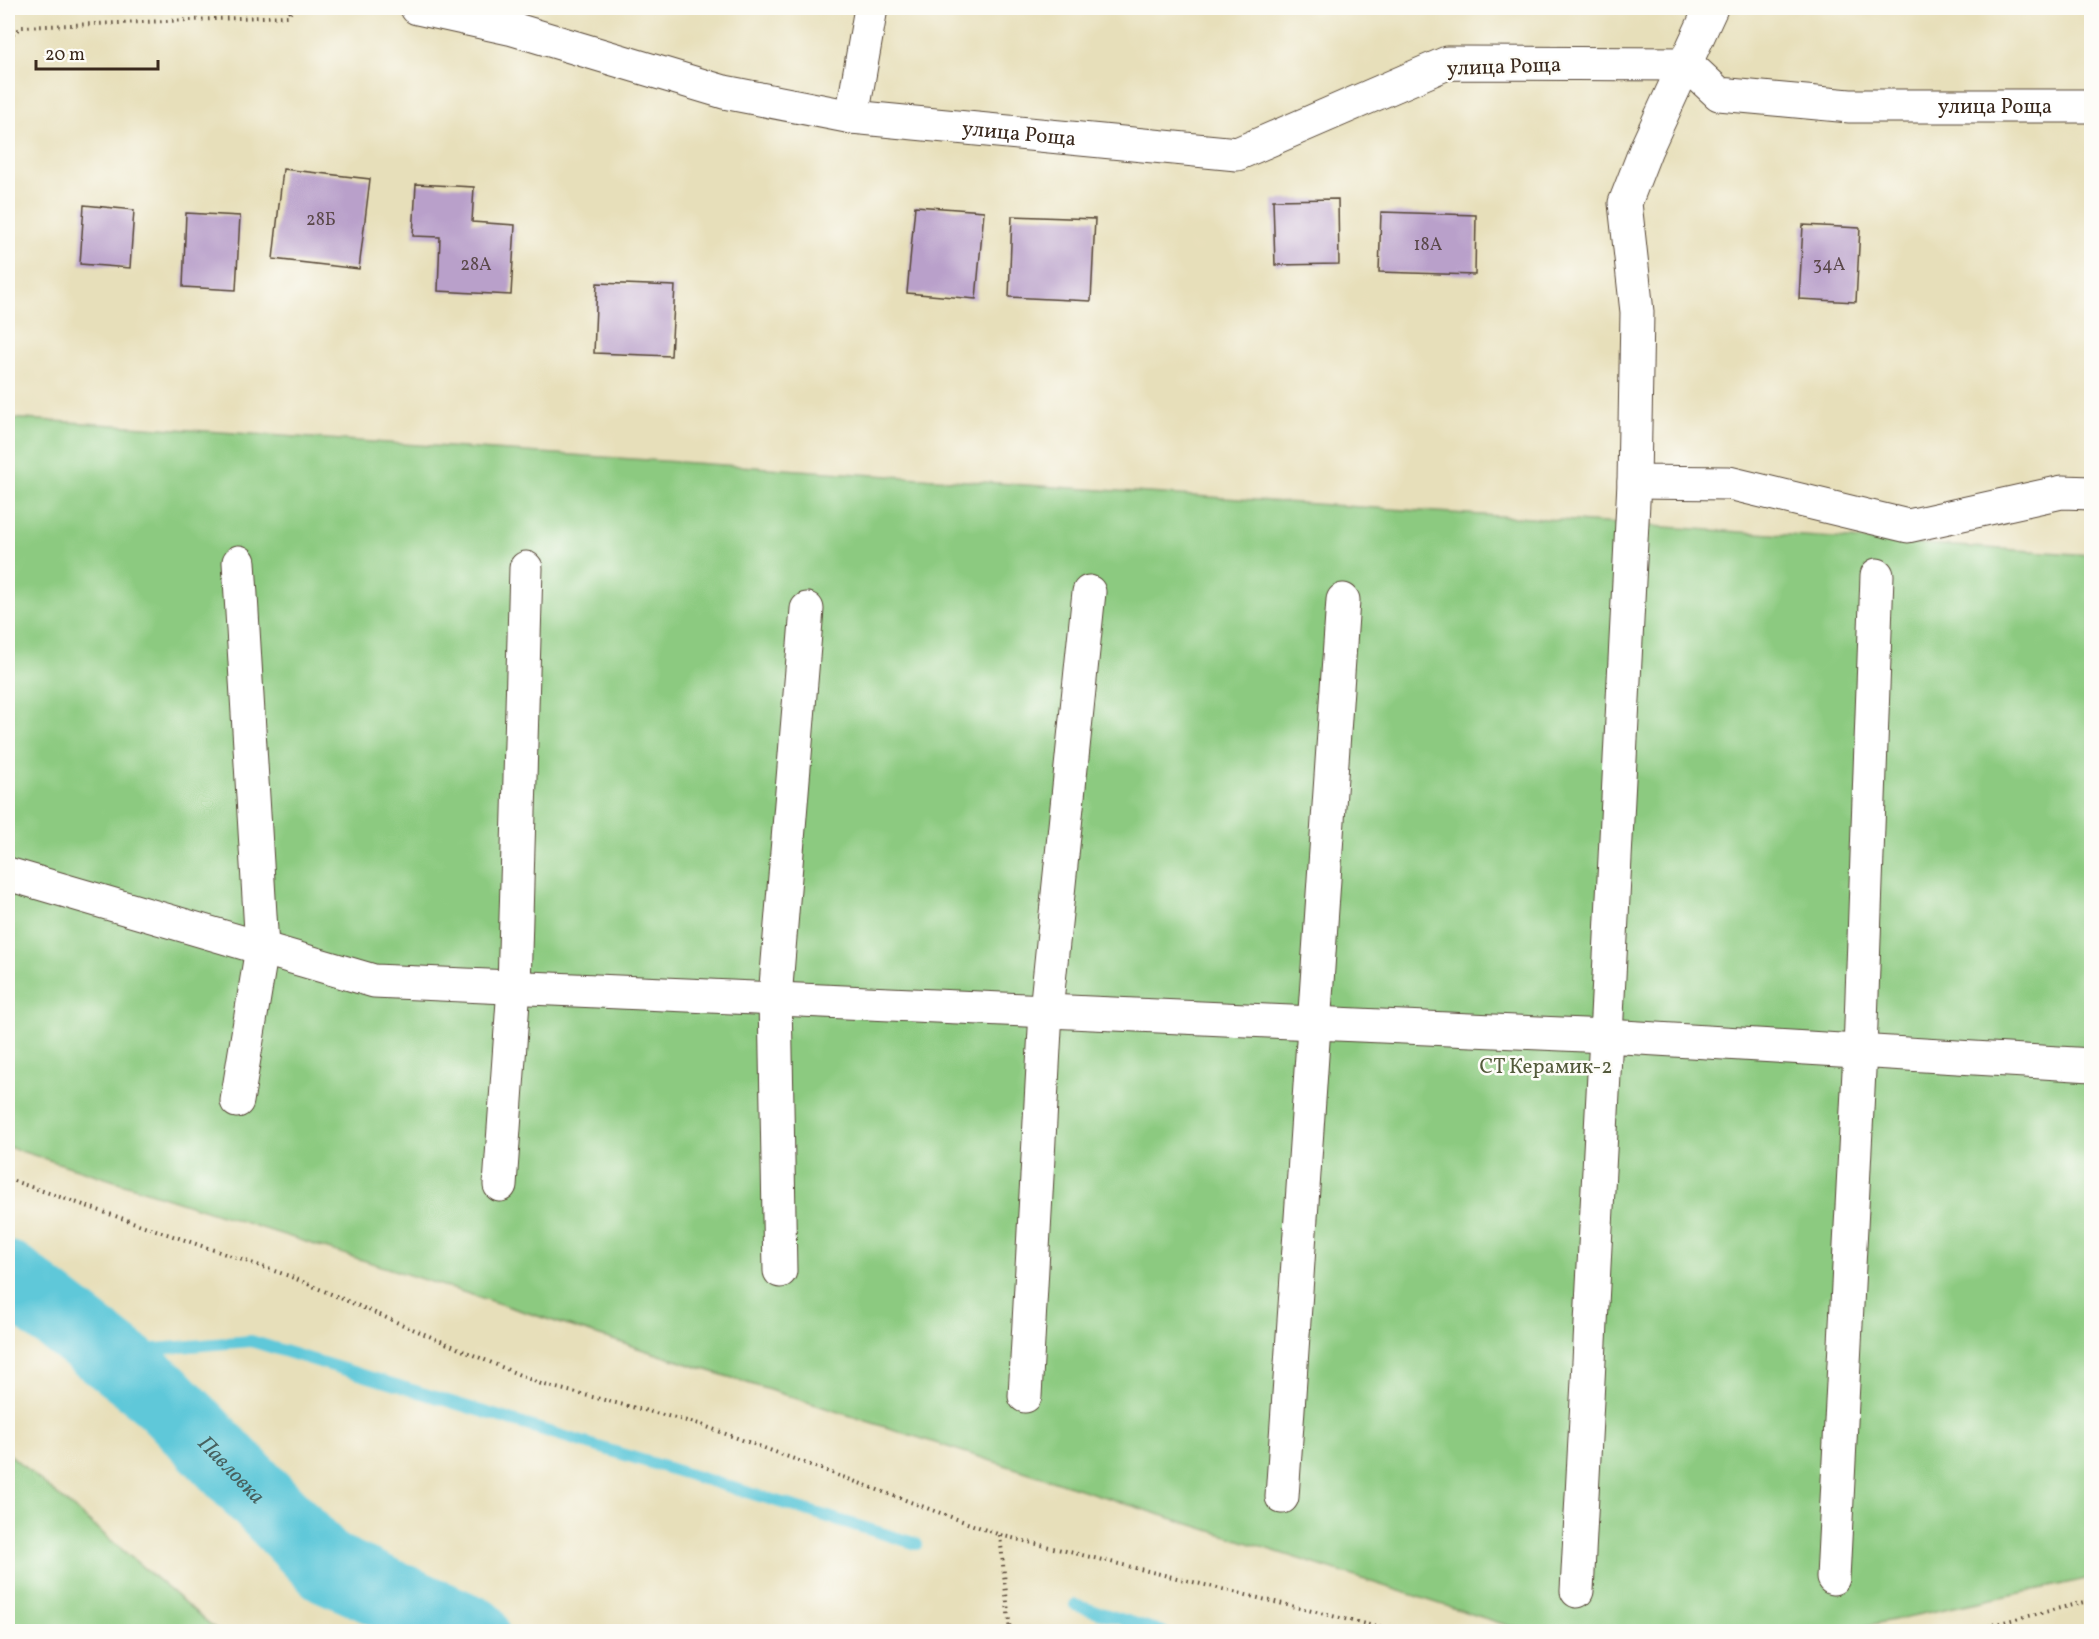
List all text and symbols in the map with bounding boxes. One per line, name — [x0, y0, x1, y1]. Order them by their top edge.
scale bar — [36, 33, 158, 71]
text: 20 m — [45, 43, 85, 68]
street label: улица Роща — [1446, 51, 1562, 84]
street label: улица Роща — [1938, 93, 2052, 122]
street label: улица Роща — [961, 115, 1077, 154]
house number: 28Б — [306, 208, 336, 233]
house number: 18А — [1414, 233, 1443, 258]
house number: 28А — [460, 253, 492, 278]
house number: 34А — [1813, 253, 1846, 278]
park label: СТ Керамик-2 — [1479, 1053, 1613, 1082]
water label: Павловка — [190, 1429, 271, 1512]

